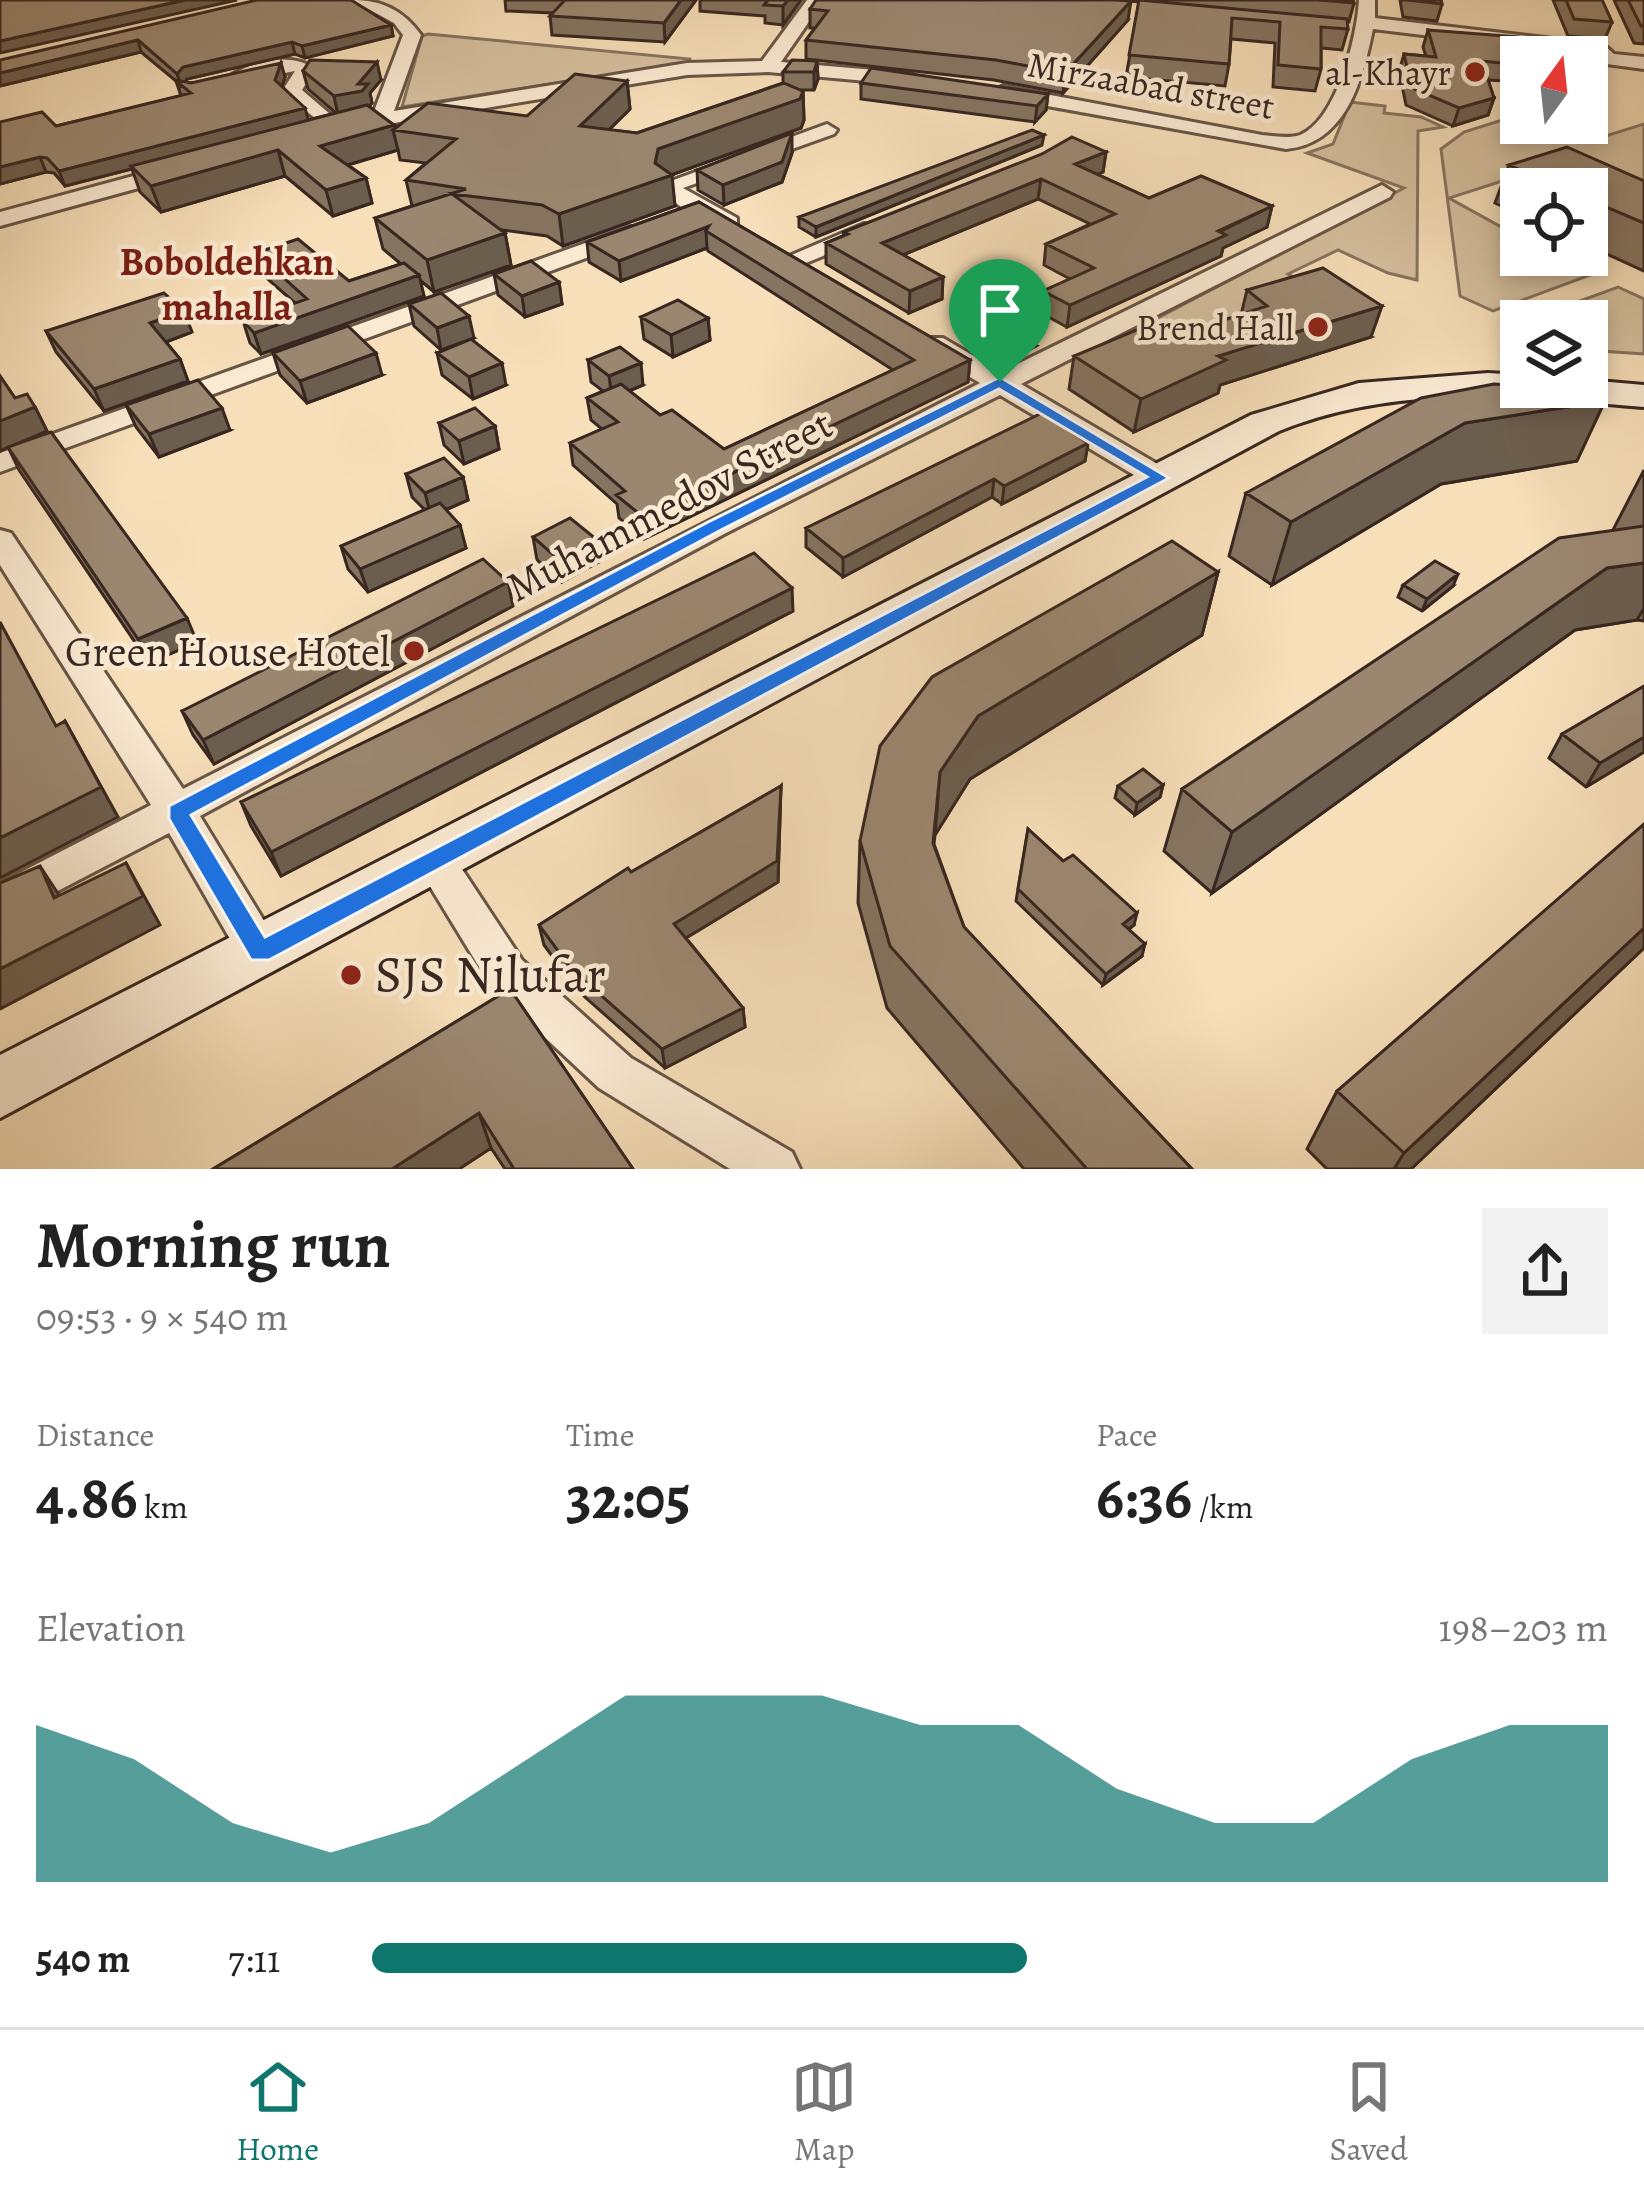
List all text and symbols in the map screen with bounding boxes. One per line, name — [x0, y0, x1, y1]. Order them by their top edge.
north arrow — [1500, 36, 1608, 144]
map controls — [1500, 36, 1608, 408]
street label: Mirzaаbаd street — [1024, 39, 1278, 131]
place label: al-Khayr — [1325, 48, 1451, 97]
marker: al-Khayr — [1462, 59, 1488, 85]
button: locate — [1500, 168, 1608, 276]
district label: Boboldehkan mahalla — [119, 235, 335, 333]
pin — [949, 259, 1051, 382]
icon: arrive — [967, 277, 1033, 343]
button: layers — [1500, 300, 1608, 408]
place label: Brend Hall — [1136, 303, 1294, 352]
marker: Brend Hall — [1305, 314, 1331, 340]
street label: Muhammedov Street — [496, 395, 842, 615]
place label: Green House Hotel — [65, 623, 390, 680]
marker: Green House Hotel — [401, 638, 427, 664]
place label: SJS Nilufar — [375, 940, 606, 1010]
marker: SJS Nilufar — [338, 962, 364, 988]
text: Morning run — [36, 1200, 391, 1290]
button: share — [1482, 1208, 1608, 1334]
text: 09:53 · 9 × 540 m — [36, 1290, 288, 1343]
text: Distance — [36, 1412, 154, 1457]
text: Time — [566, 1412, 635, 1457]
text: Pace — [1096, 1412, 1157, 1457]
text: 4.86 — [36, 1457, 138, 1539]
text: 32:05 — [566, 1457, 691, 1539]
text: 6:36 — [1096, 1457, 1192, 1539]
text: km — [138, 1484, 188, 1529]
text: /km — [1192, 1484, 1253, 1529]
text: Elevation — [36, 1601, 186, 1654]
text: 198–203 m — [1439, 1601, 1608, 1654]
text: 540 m — [36, 1932, 130, 1985]
text: 7:11 — [228, 1932, 280, 1985]
tab: Home — [236, 2054, 319, 2171]
tab: Map — [791, 2054, 857, 2171]
tab: Saved — [1330, 2054, 1408, 2171]

